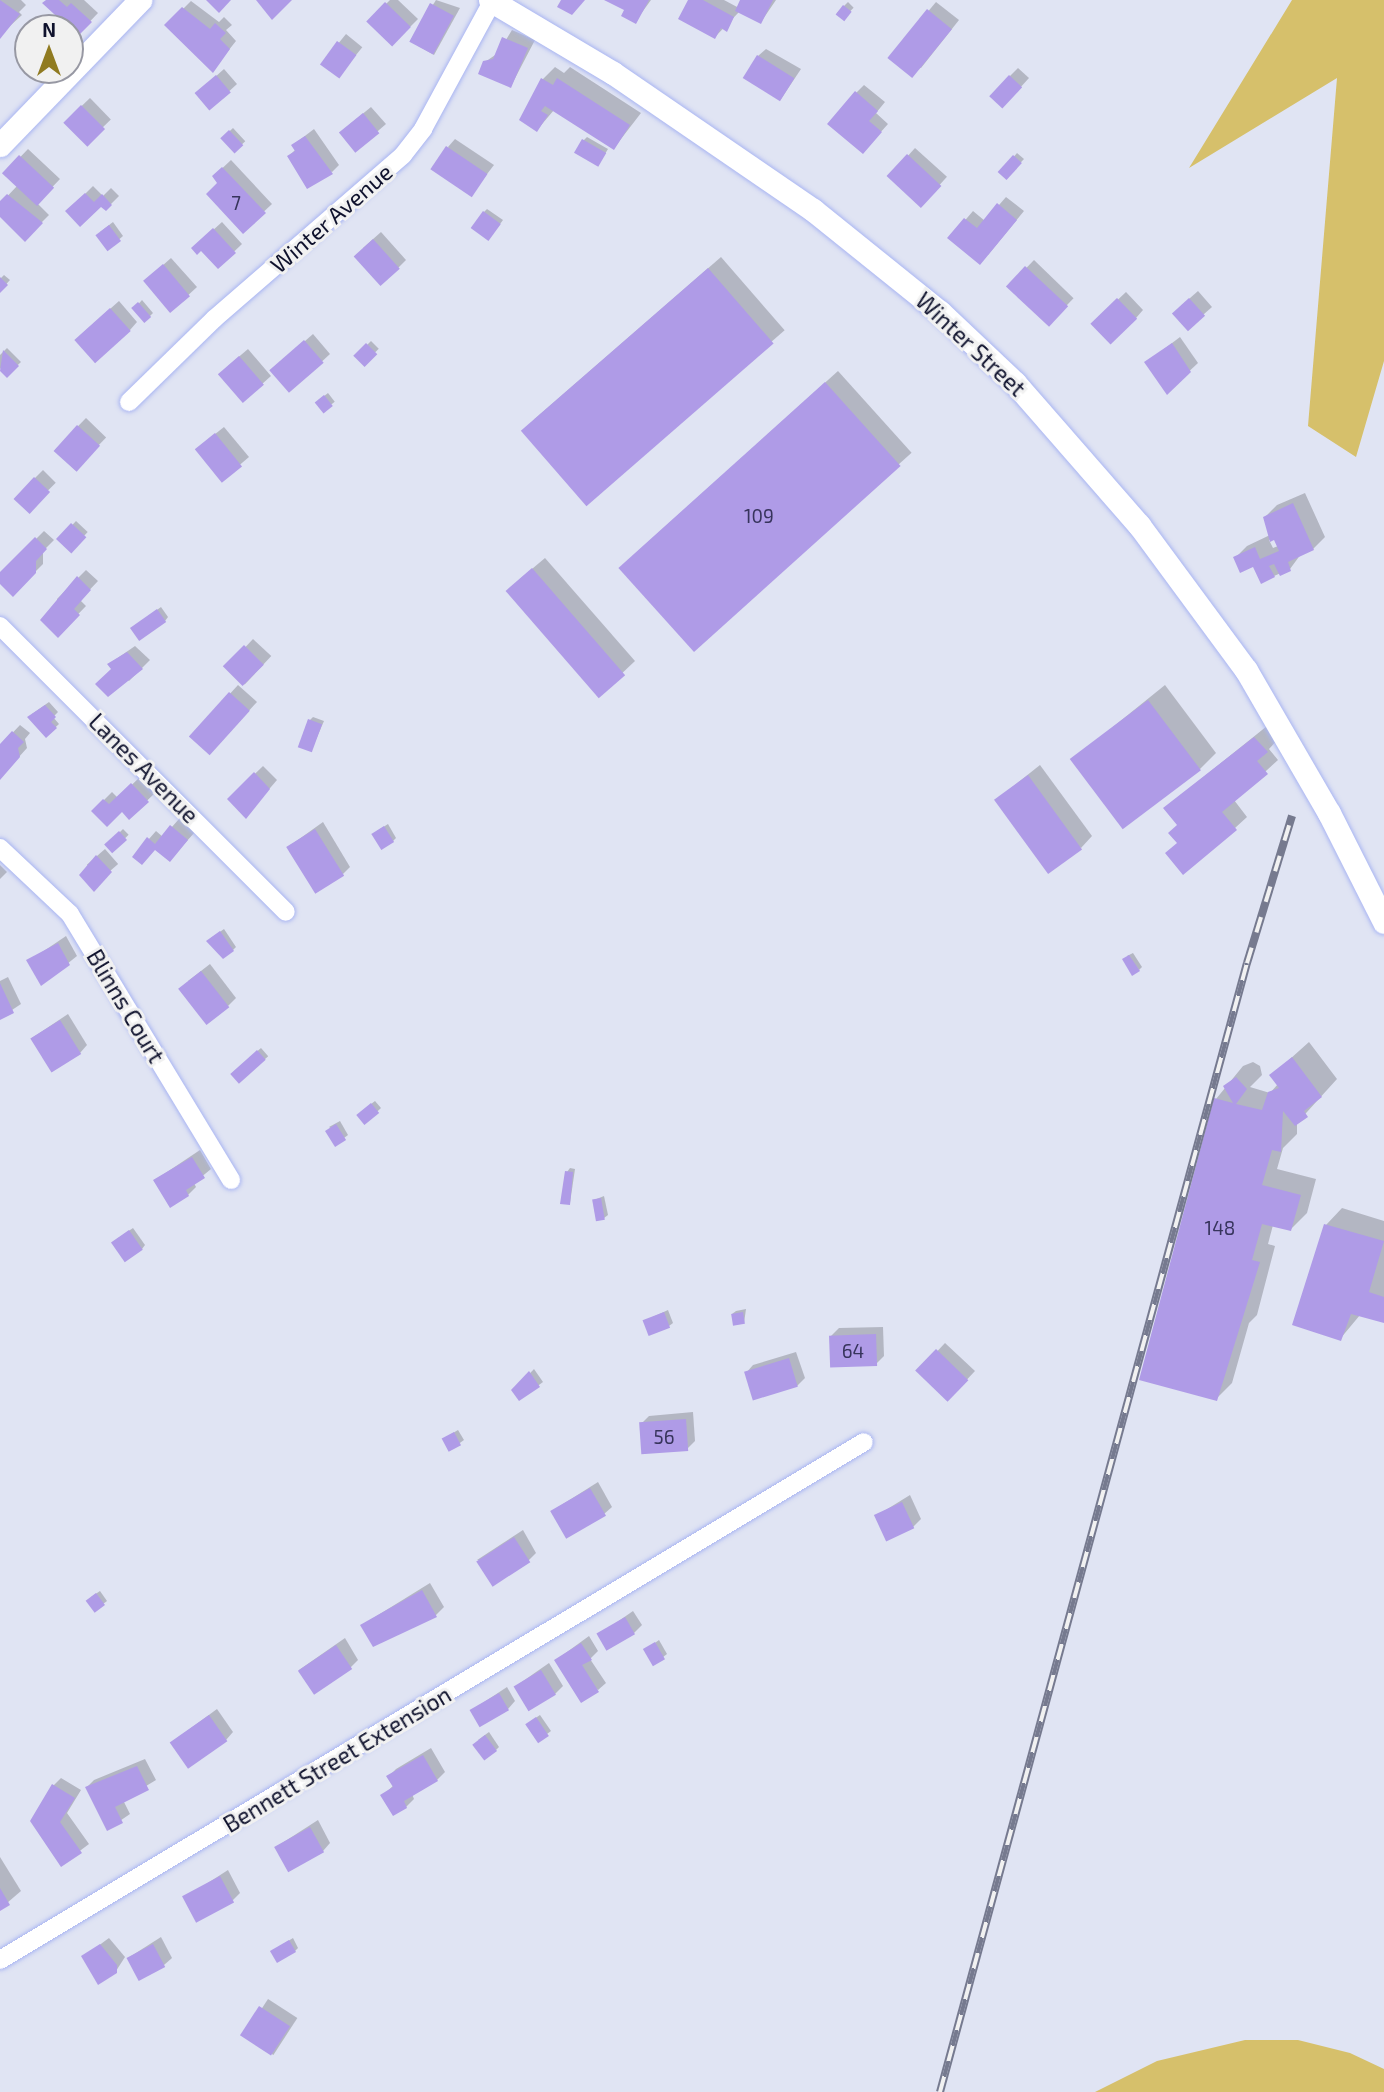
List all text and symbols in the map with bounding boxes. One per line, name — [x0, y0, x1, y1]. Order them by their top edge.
north arrow — [14, 14, 84, 84]
text: N — [42, 18, 56, 41]
street label: Winter Avenue — [264, 157, 398, 279]
house number: 7 — [231, 192, 241, 214]
street label: Winter Street — [910, 286, 1032, 402]
house number: 109 — [744, 505, 774, 527]
street label: Lanes Avenue — [83, 707, 205, 829]
street label: Blinns Court — [81, 944, 171, 1068]
house number: 148 — [1205, 1217, 1235, 1239]
house number: 64 — [842, 1340, 864, 1362]
house number: 56 — [653, 1426, 675, 1448]
street label: Bennett Street Extension — [218, 1680, 456, 1838]

